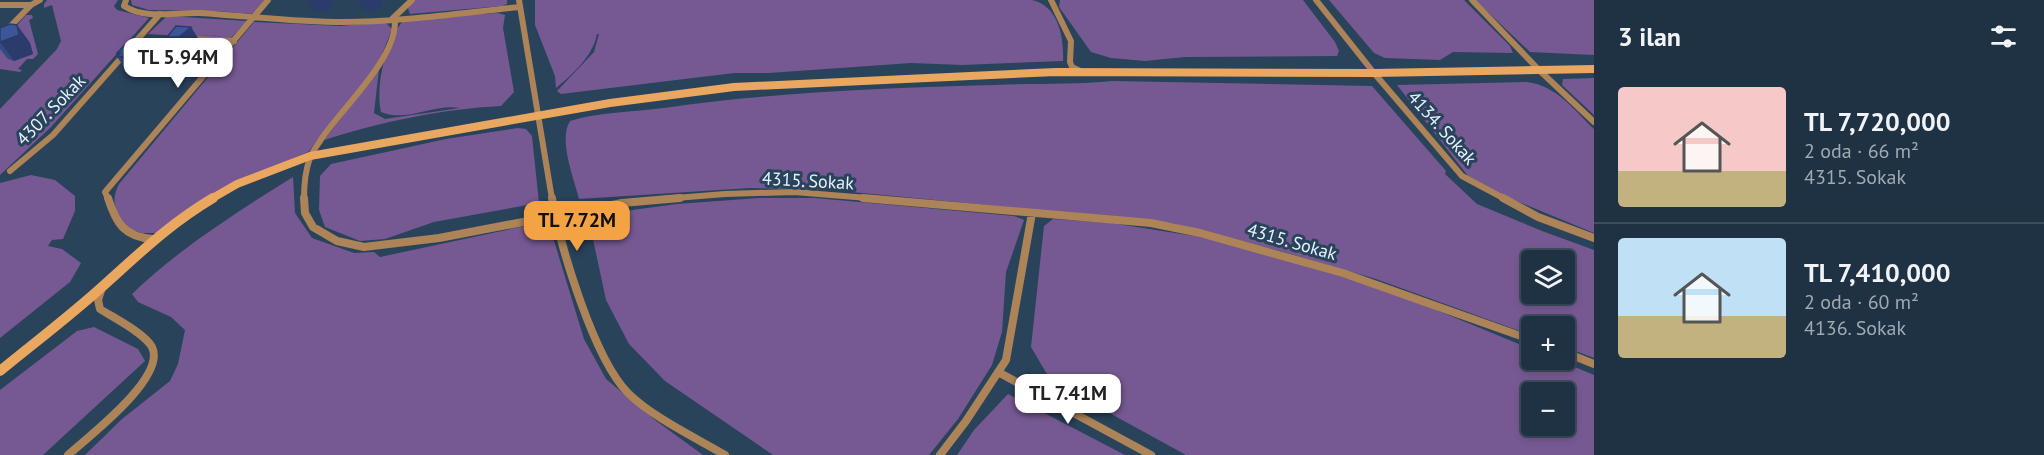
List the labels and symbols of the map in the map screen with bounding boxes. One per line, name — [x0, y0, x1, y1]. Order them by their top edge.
pin: TL 5.94M — [116, 38, 240, 89]
street label: 4307. Sokak — [11, 69, 90, 150]
street label: 4134. Sokak — [1403, 86, 1482, 170]
street label: 4315. Sokak — [762, 167, 855, 194]
pin: TL 7.72M — [515, 201, 639, 252]
street label: 4315. Sokak — [1245, 218, 1340, 265]
pin: TL 7.41M — [1006, 374, 1130, 425]

